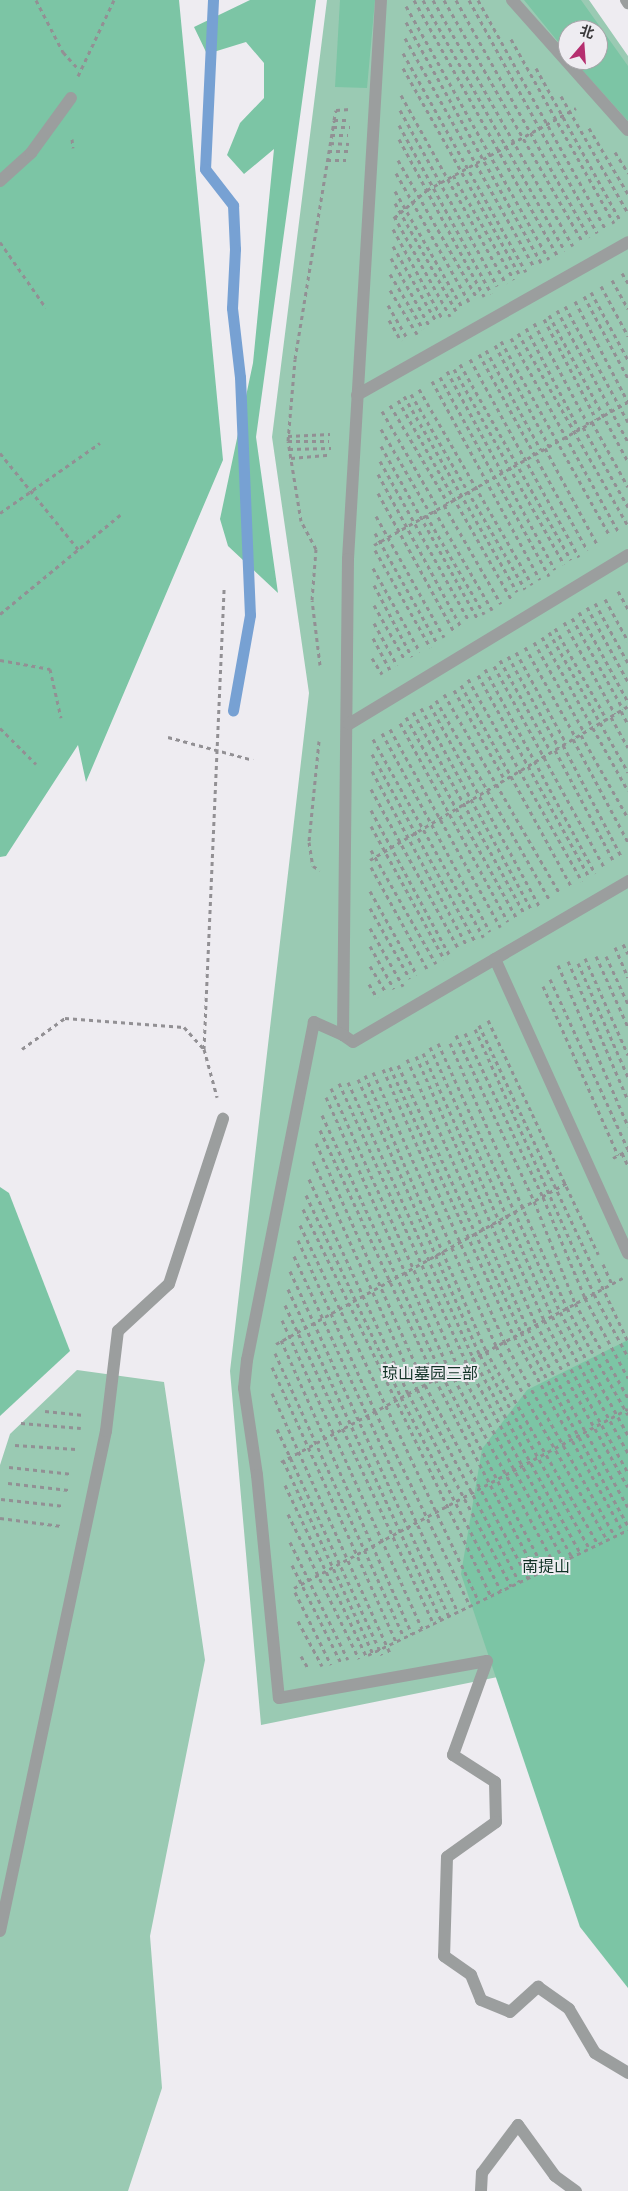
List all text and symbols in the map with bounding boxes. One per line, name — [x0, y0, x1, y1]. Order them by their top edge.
north arrow — [558, 20, 608, 70]
text: 北 — [578, 22, 596, 41]
park label: 琼山墓园三部 — [382, 1364, 478, 1384]
park label: 南提山 — [522, 1557, 570, 1577]

